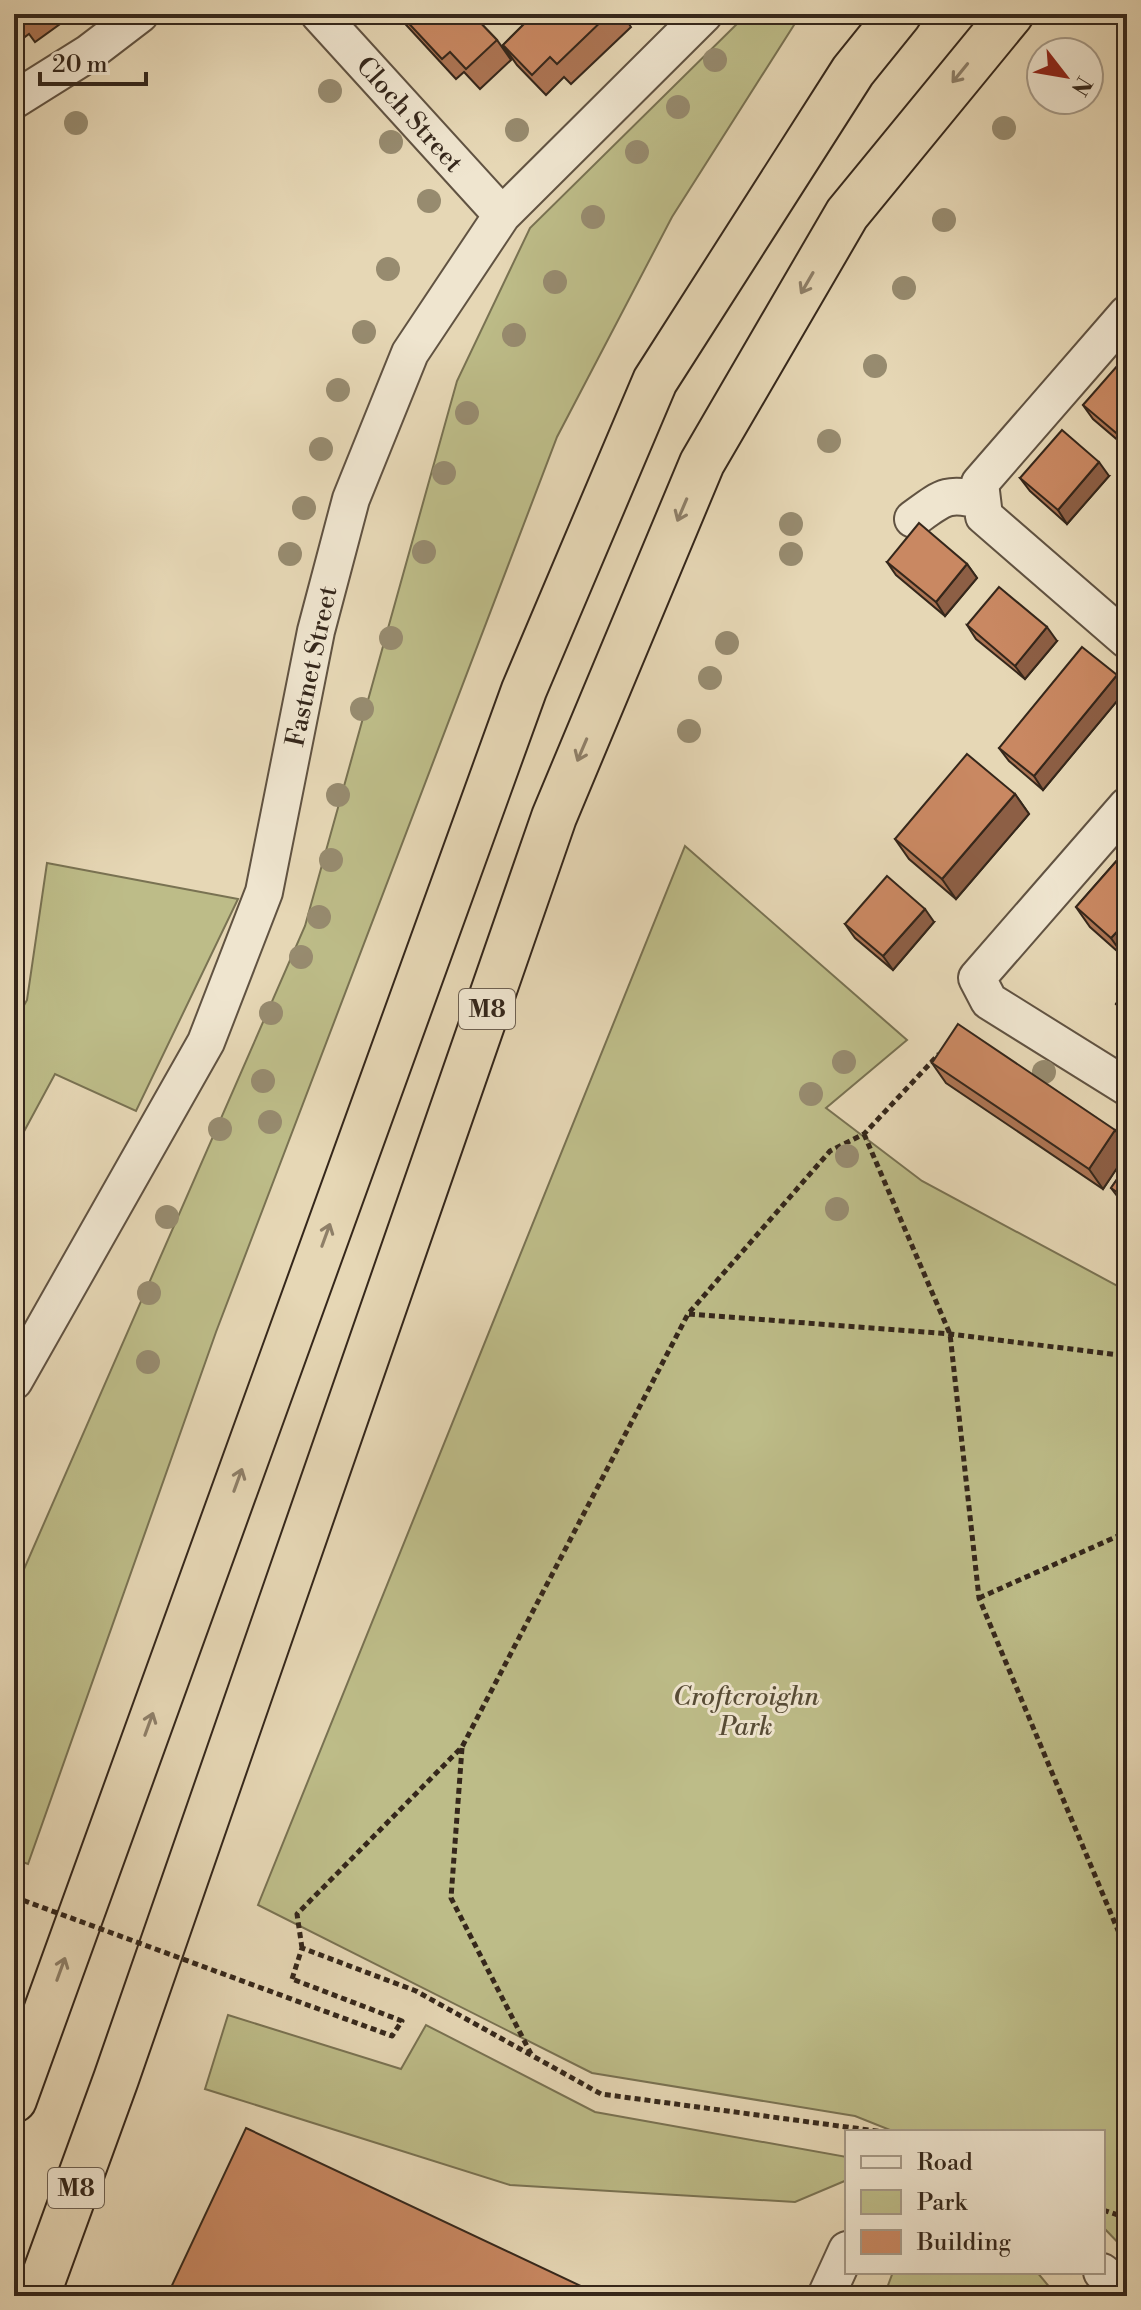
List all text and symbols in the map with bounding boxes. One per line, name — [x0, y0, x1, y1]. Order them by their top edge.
scale bar — [40, 36, 146, 86]
north arrow — [1025, 36, 1105, 116]
text: 20 m — [52, 50, 108, 80]
street label: Cloch Street — [349, 50, 470, 179]
one-way arrow — [951, 62, 969, 83]
text: N — [1064, 71, 1097, 100]
one-way arrow — [799, 271, 815, 294]
one-way arrow — [674, 497, 688, 522]
street label: Fastnet Street — [279, 583, 345, 749]
one-way arrow — [573, 737, 588, 762]
road number: M8 — [459, 989, 515, 1029]
one-way arrow — [320, 1224, 334, 1248]
one-way arrow — [231, 1468, 246, 1493]
park label: Croftcroighn Park — [673, 1681, 819, 1743]
one-way arrow — [143, 1713, 157, 1737]
one-way arrow — [54, 1957, 69, 1982]
legend — [845, 2130, 1105, 2274]
text: Road — [917, 2148, 973, 2178]
road number: M8 — [48, 2168, 104, 2208]
text: Park — [917, 2188, 968, 2218]
text: Building — [916, 2228, 1011, 2258]

